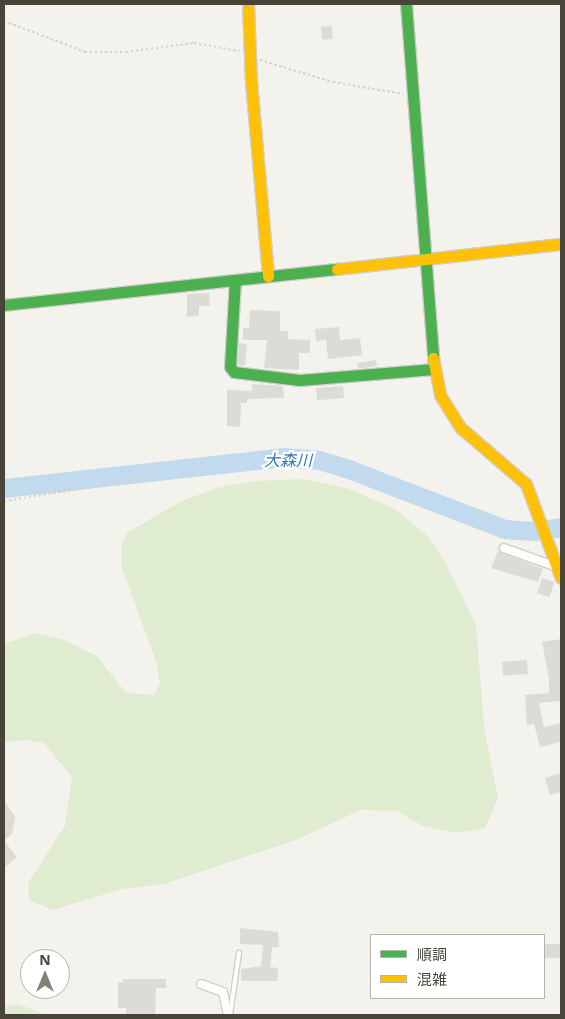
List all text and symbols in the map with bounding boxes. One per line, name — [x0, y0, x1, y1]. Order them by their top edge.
water label: 大森川 — [264, 450, 312, 470]
legend — [370, 934, 545, 999]
text: 順調 — [417, 944, 447, 964]
north arrow — [20, 949, 70, 999]
text: N — [39, 950, 51, 969]
text: 混雑 — [417, 969, 447, 989]

